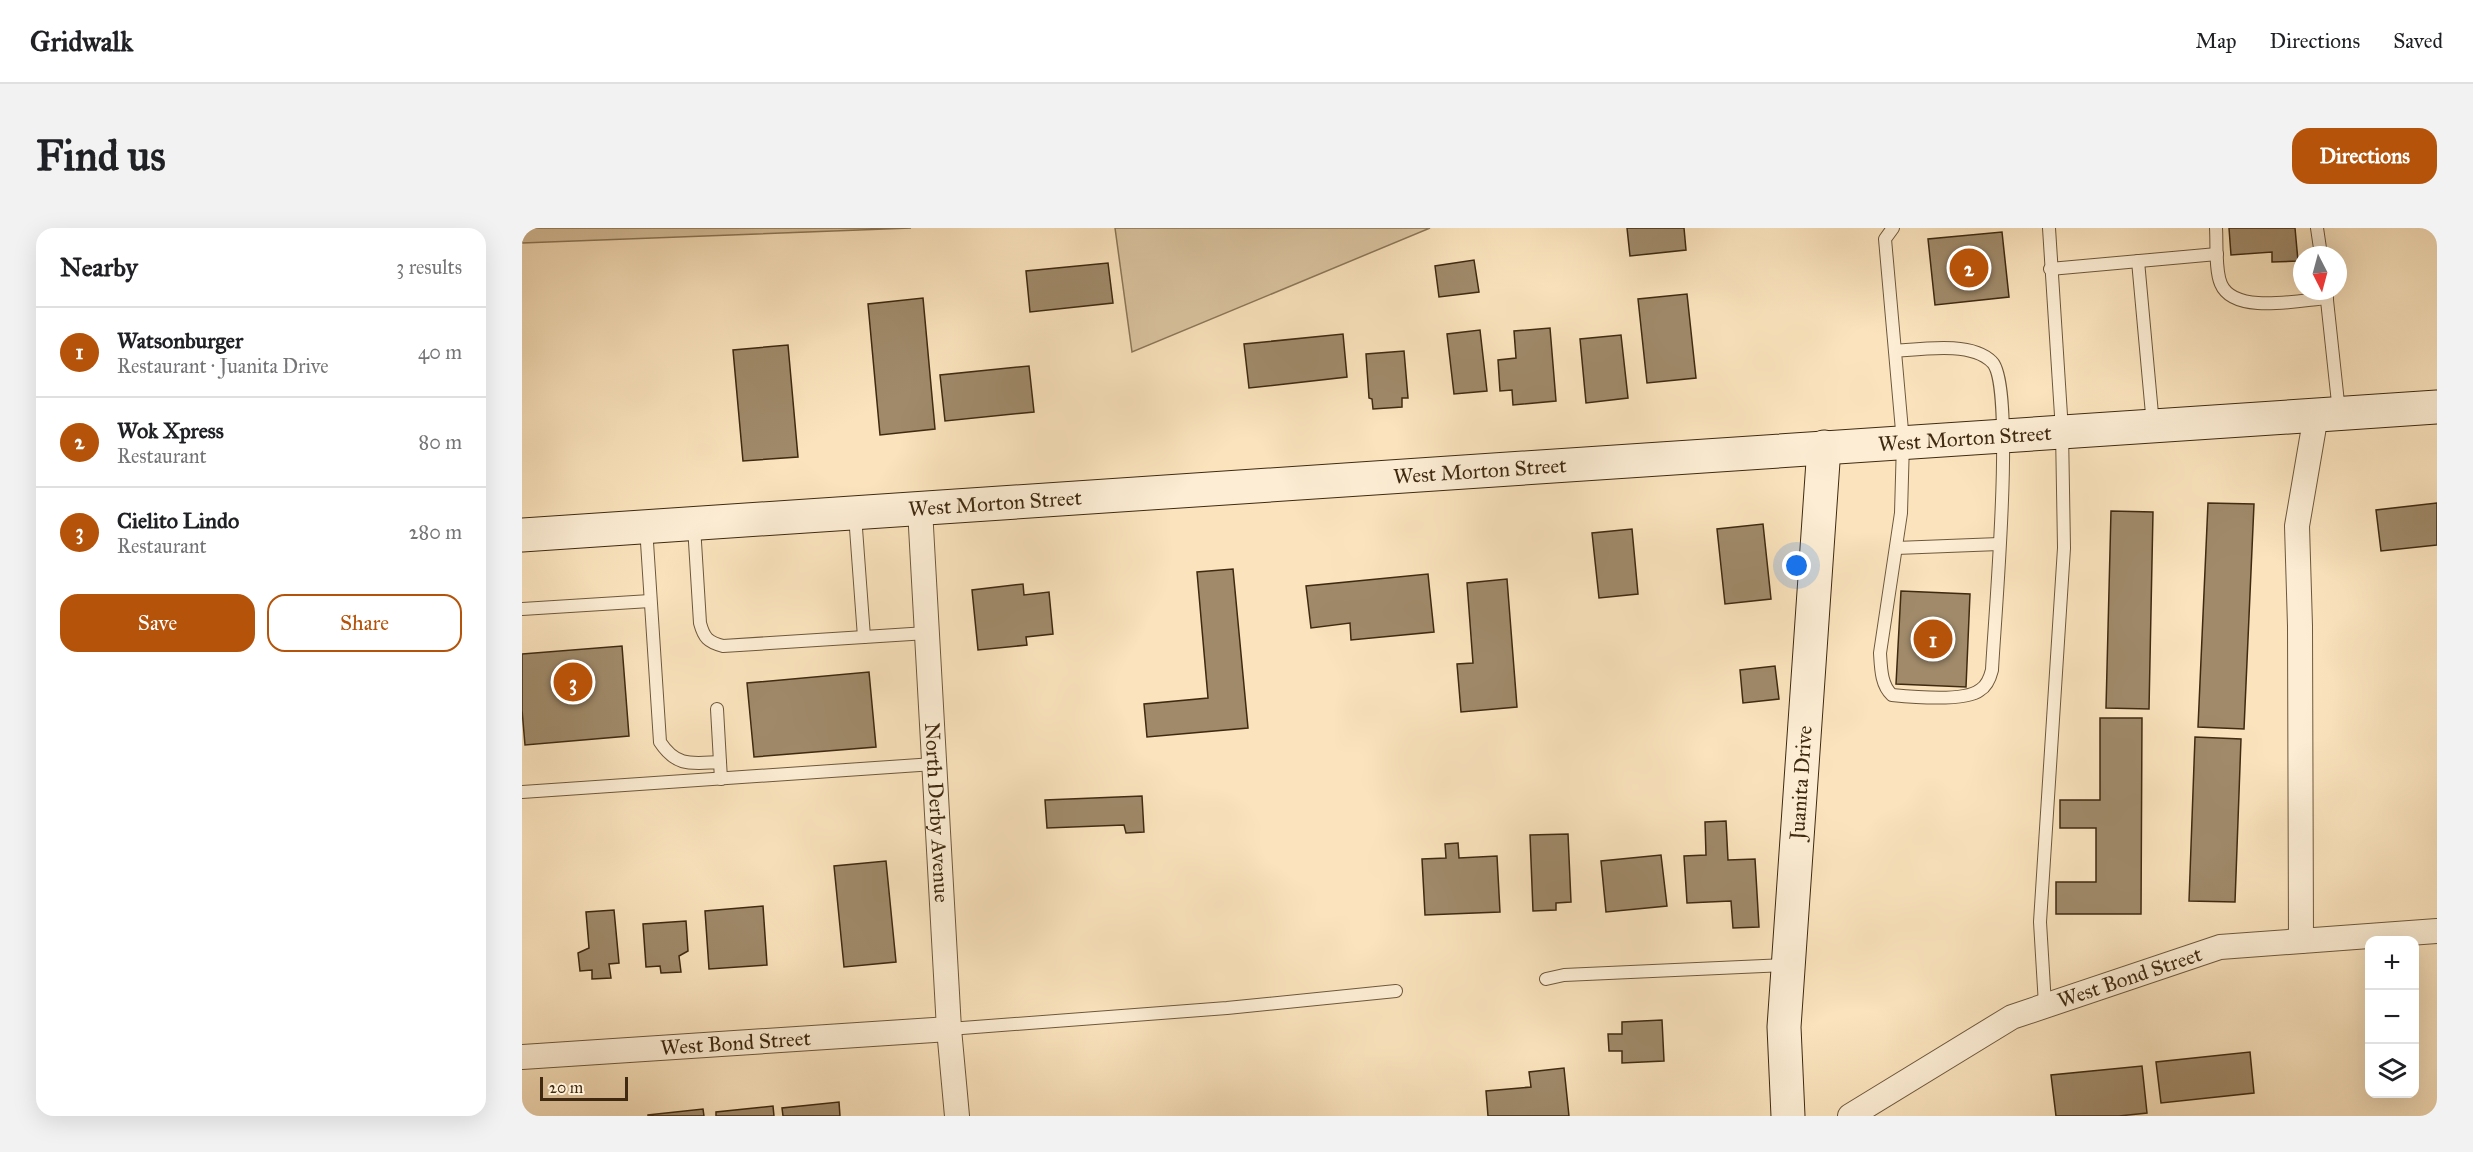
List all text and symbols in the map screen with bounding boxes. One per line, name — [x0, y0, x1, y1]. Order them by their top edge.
text: Gridwalk — [30, 24, 133, 59]
text: Map — [2196, 28, 2237, 54]
text: Directions — [2270, 28, 2360, 54]
text: Saved — [2393, 28, 2443, 54]
button: Directions — [2292, 128, 2437, 184]
text: Find us — [36, 130, 166, 182]
pin: 2 — [1950, 246, 1988, 291]
north arrow — [2293, 246, 2347, 300]
text: Nearby — [60, 251, 138, 283]
text: 3 results — [396, 255, 462, 279]
text: Watsonburger — [117, 327, 243, 354]
text: 1 — [76, 340, 83, 364]
text: 40 m — [418, 340, 462, 364]
text: Restaurant · Juanita Drive — [117, 354, 329, 378]
text: Wok Xpress — [117, 417, 224, 444]
street label: West Morton Street — [1877, 420, 2053, 457]
text: 2 — [75, 430, 84, 454]
text: 80 m — [419, 430, 462, 454]
text: Restaurant — [117, 444, 207, 468]
street label: West Morton Street — [1392, 452, 1568, 490]
street label: West Morton Street — [907, 485, 1083, 522]
text: Cielito Lindo — [117, 507, 239, 534]
text: 3 — [76, 520, 84, 544]
text: 280 m — [409, 520, 462, 544]
text: Restaurant — [117, 534, 207, 558]
your location — [1782, 551, 1811, 580]
button: Save — [60, 594, 255, 652]
button: Share — [267, 594, 462, 652]
pin: 1 — [1914, 616, 1952, 662]
pin: 3 — [554, 660, 592, 704]
street label: North Derby Avenue — [919, 722, 955, 903]
street label: Juanita Drive — [1784, 724, 1818, 843]
map controls — [2365, 936, 2419, 1098]
button: + — [2365, 936, 2419, 990]
street label: West Bond Street — [2054, 941, 2206, 1014]
button: − — [2365, 990, 2419, 1044]
street label: West Bond Street — [659, 1025, 812, 1061]
button: layers — [2365, 1044, 2419, 1098]
scale bar — [540, 1074, 628, 1102]
text: 20 m — [549, 1078, 583, 1097]

